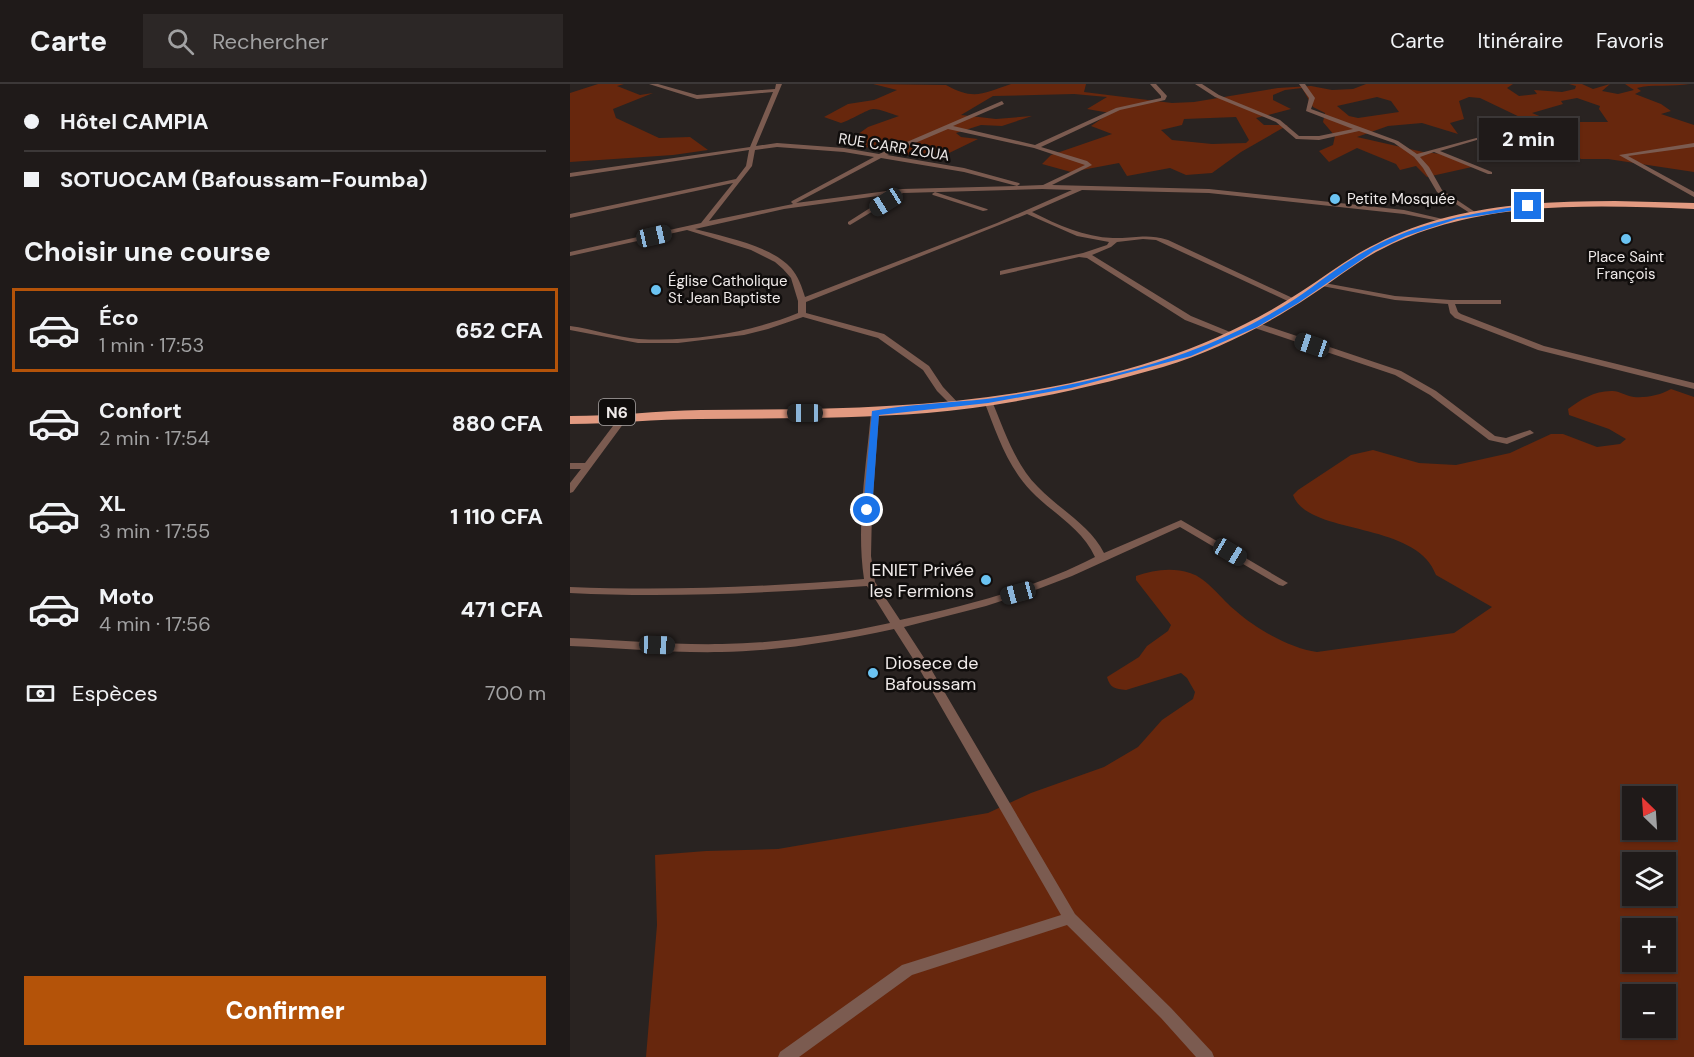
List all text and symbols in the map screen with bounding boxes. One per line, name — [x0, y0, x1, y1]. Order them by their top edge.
search box — [143, 14, 563, 68]
text: Carte — [30, 23, 107, 60]
icon: search — [164, 25, 197, 58]
text: Rechercher — [212, 27, 328, 56]
text: Carte — [1390, 27, 1444, 55]
text: Itinéraire — [1477, 27, 1563, 55]
text: Favoris — [1596, 27, 1664, 55]
text: Hôtel CAMPIA — [60, 107, 208, 136]
callout: 2 min — [1478, 119, 1578, 161]
text: 2 min — [1502, 126, 1555, 152]
street label: RUE CARR ZOUA — [837, 128, 951, 166]
text: SOTUOCAM (Bafoussam-Foumba) — [60, 165, 428, 194]
car — [866, 185, 906, 219]
place label: Petite Mosquée — [1347, 189, 1455, 209]
marker: Petite Mosquée — [1328, 192, 1342, 206]
route end — [1514, 192, 1541, 219]
car — [634, 223, 674, 249]
marker: Place Saint François — [1619, 232, 1633, 246]
text: Choisir une course — [24, 234, 271, 269]
place label: Place Saint François — [1588, 247, 1664, 284]
place label: Église Catholique St Jean Baptiste — [668, 271, 787, 308]
marker: Église Catholique St Jean Baptiste — [649, 283, 663, 297]
icon: car — [27, 303, 81, 357]
text: Éco — [99, 303, 139, 332]
text: 652 CFA — [456, 316, 543, 345]
car — [1292, 331, 1332, 359]
text: 1 min · 17:53 — [99, 332, 204, 358]
icon: car — [27, 396, 81, 450]
text: Confort — [99, 396, 182, 425]
road number: N6 — [599, 399, 635, 425]
car — [787, 404, 823, 422]
text: 880 CFA — [452, 409, 543, 438]
text: 2 min · 17:54 — [99, 425, 210, 451]
icon: car — [27, 489, 81, 543]
text: XL — [99, 489, 126, 518]
route start — [853, 496, 880, 523]
text: 1 110 CFA — [450, 502, 543, 531]
text: 3 min · 17:55 — [99, 518, 210, 544]
car — [1210, 535, 1250, 569]
place label: ENIET Privée les Fermions — [869, 558, 974, 603]
marker: ENIET Privée les Fermions — [979, 573, 993, 587]
car — [998, 580, 1038, 606]
icon: car — [27, 582, 81, 636]
text: Moto — [99, 582, 154, 611]
text: 471 CFA — [461, 595, 543, 624]
text: 4 min · 17:56 — [99, 611, 211, 637]
car — [639, 635, 675, 655]
place label: Diosece de Bafoussam — [885, 651, 978, 696]
marker: Diosece de Bafoussam — [866, 666, 880, 680]
icon: cash — [24, 677, 57, 710]
text: Espèces — [72, 679, 158, 708]
text: 700 m — [485, 680, 546, 706]
north arrow — [1622, 786, 1676, 840]
map controls — [1622, 786, 1676, 1038]
button: layers — [1622, 852, 1676, 906]
button: + — [1622, 918, 1676, 972]
button: Confirmer — [24, 976, 546, 1045]
button: − — [1622, 984, 1676, 1038]

